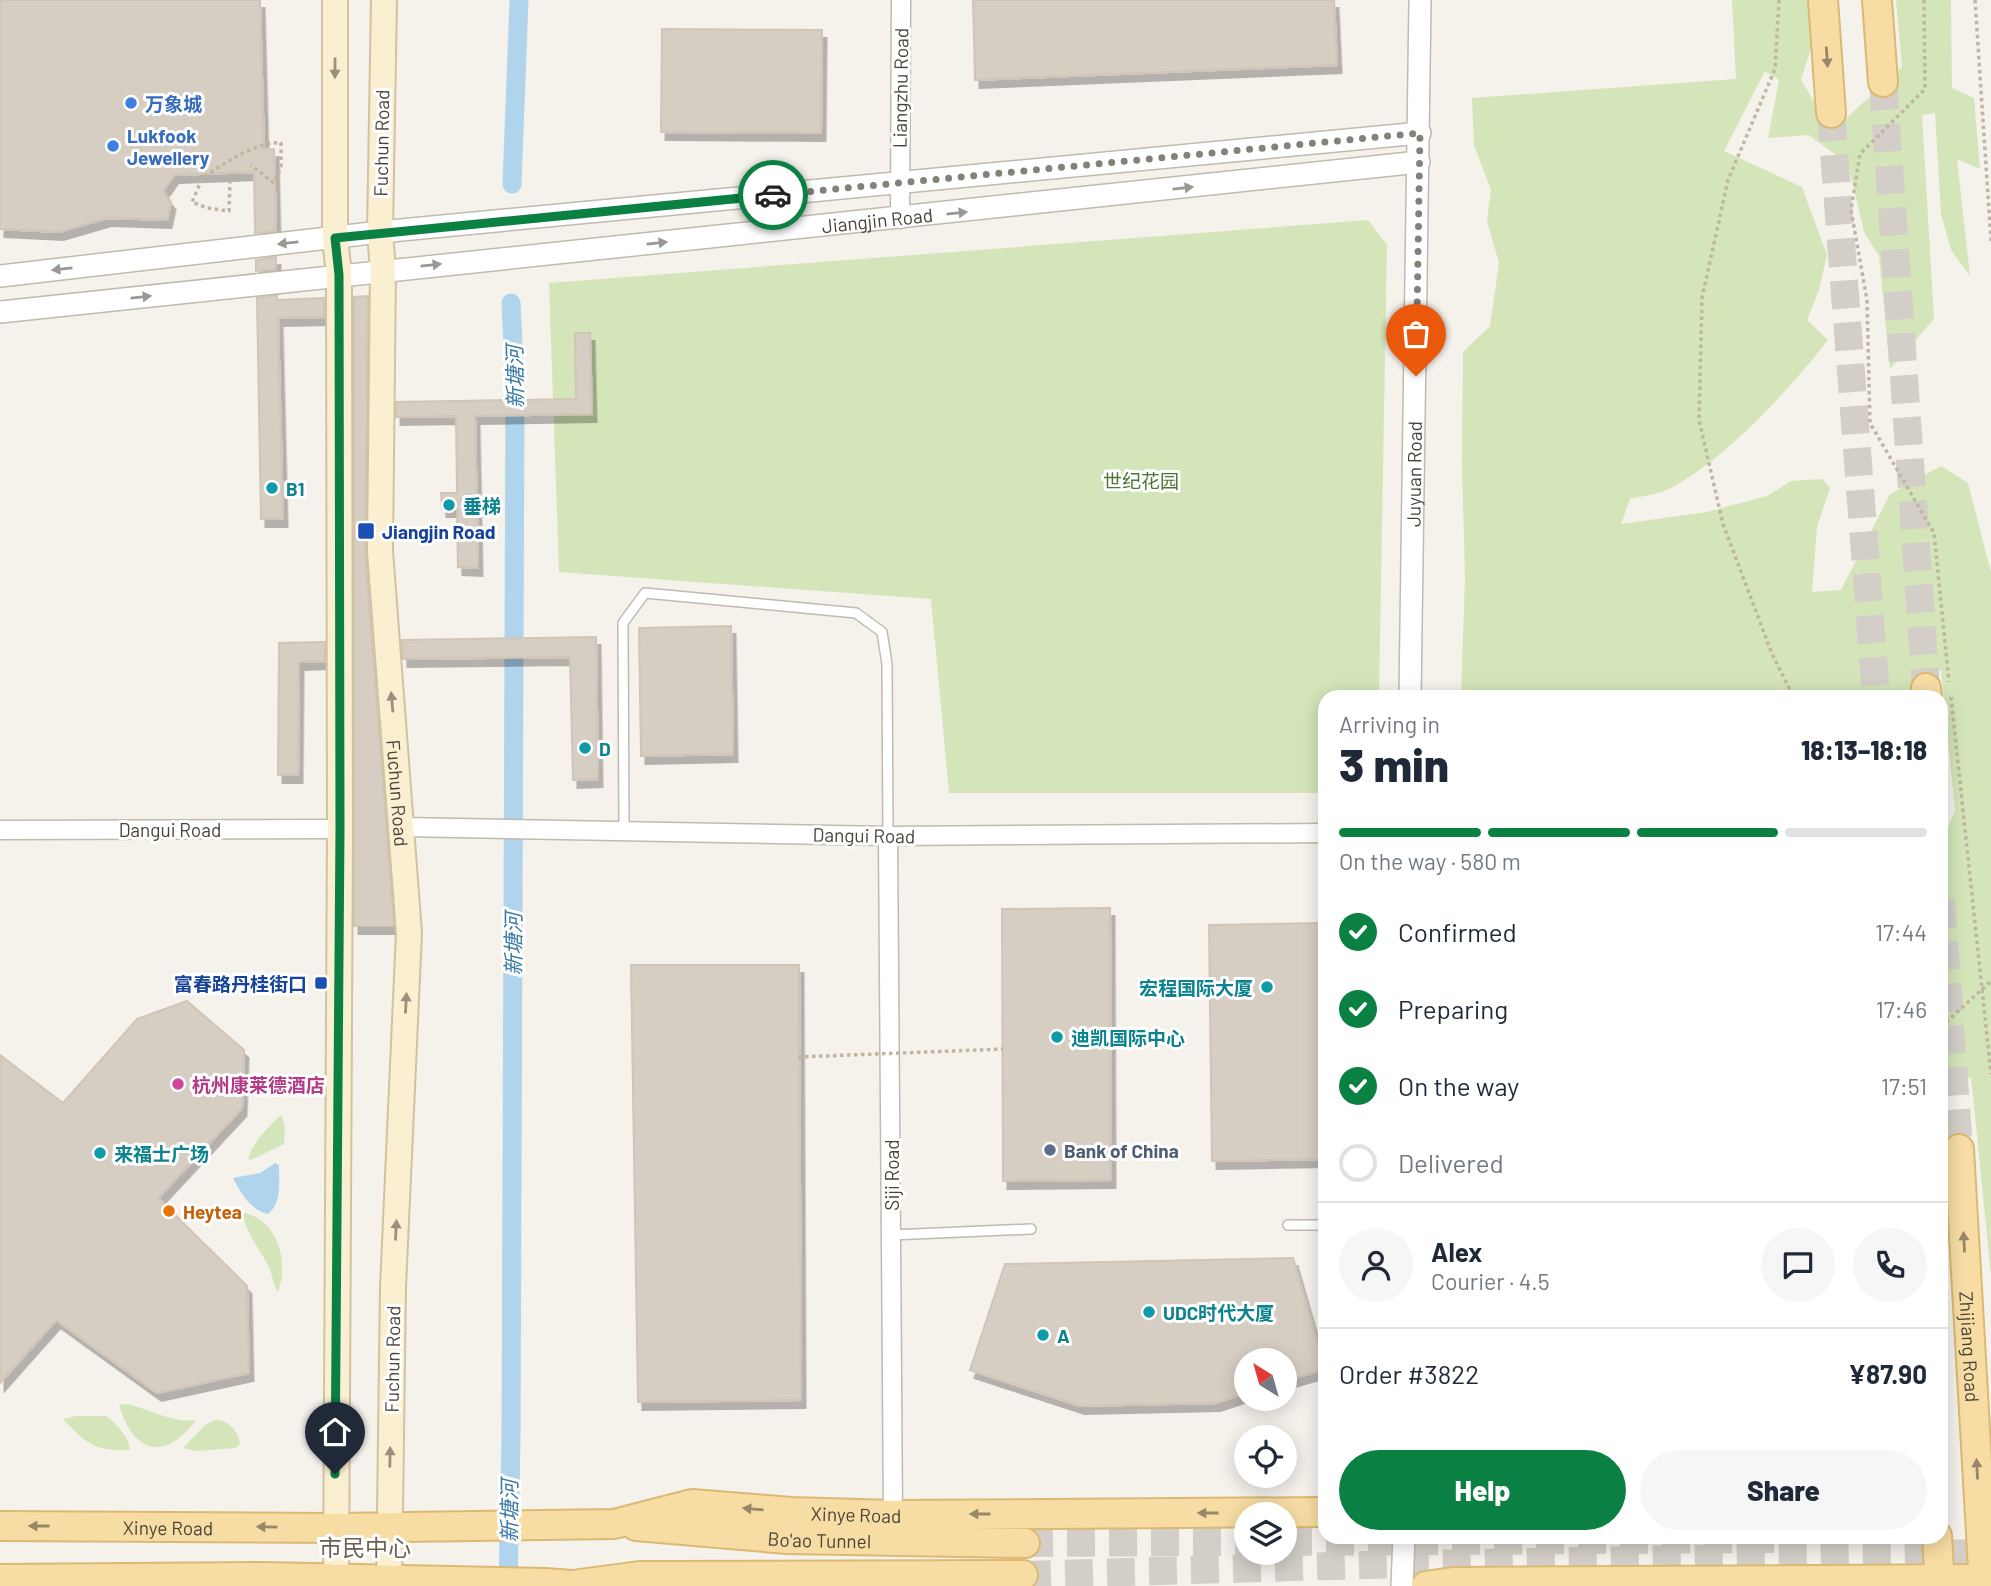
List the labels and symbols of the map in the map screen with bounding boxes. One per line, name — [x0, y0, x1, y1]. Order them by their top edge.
street label: Liangzhu Road — [887, 28, 913, 148]
one-way arrow — [1822, 46, 1833, 68]
one-way arrow — [329, 57, 341, 79]
street label: Fuchun Road — [369, 89, 393, 197]
place label: 万象城 — [145, 92, 202, 115]
marker: 万象城 — [123, 95, 139, 111]
place label: Lukfook Jewellery — [127, 124, 210, 169]
marker: Lukfook Jewellery — [105, 138, 121, 154]
courier — [738, 160, 808, 230]
one-way arrow — [1172, 182, 1194, 193]
street label: Jiangjin Road — [820, 202, 934, 237]
one-way arrow — [946, 207, 968, 218]
one-way arrow — [646, 237, 668, 248]
one-way arrow — [277, 238, 299, 249]
one-way arrow — [420, 259, 442, 270]
one-way arrow — [51, 263, 73, 274]
one-way arrow — [130, 291, 152, 302]
pin — [1386, 304, 1446, 376]
water label: 新塘河 — [501, 341, 527, 409]
street label: Juyuan Road — [1401, 421, 1425, 527]
park label: 世纪花园 — [1103, 469, 1179, 492]
place label: B1 — [286, 477, 305, 500]
marker: B1 — [264, 480, 280, 496]
place label: 垂梯 — [463, 494, 501, 517]
marker: 垂梯 — [441, 497, 457, 513]
place label: Jiangjin Road — [382, 520, 496, 543]
marker: Jiangjin Road — [356, 521, 376, 541]
one-way arrow — [386, 691, 397, 713]
place label: D — [599, 737, 611, 760]
street label: Fuchun Road — [383, 739, 414, 847]
marker: D — [577, 740, 593, 756]
street label: Dangui Road — [119, 818, 221, 841]
street label: Dangui Road — [813, 823, 915, 847]
water label: 新塘河 — [500, 909, 525, 976]
place label: 富春路丹桂街口 — [174, 972, 307, 995]
marker: 富春路丹桂街口 — [313, 975, 329, 991]
place label: 宏程国际大厦 — [1139, 976, 1253, 999]
marker: 宏程国际大厦 — [1259, 979, 1275, 995]
one-way arrow — [400, 991, 411, 1013]
place label: 迪凯国际中心 — [1071, 1026, 1185, 1049]
marker: 迪凯国际中心 — [1049, 1029, 1065, 1045]
place label: 杭州康莱德酒店 — [192, 1073, 325, 1096]
marker: 杭州康莱德酒店 — [170, 1076, 186, 1092]
street label: Siji Road — [880, 1139, 903, 1211]
place label: Bank of China — [1064, 1139, 1179, 1162]
place label: 来福士广场 — [114, 1142, 209, 1165]
marker: Bank of China — [1042, 1142, 1058, 1158]
marker: 来福士广场 — [92, 1145, 108, 1161]
place label: Heytea — [183, 1200, 242, 1223]
marker: Heytea — [161, 1203, 177, 1219]
one-way arrow — [390, 1219, 401, 1241]
one-way arrow — [1958, 1231, 1969, 1253]
street label: Zhijiang Road — [1956, 1291, 1985, 1403]
place label: UDC时代大厦 — [1163, 1301, 1274, 1324]
marker: UDC时代大厦 — [1141, 1304, 1157, 1320]
street label: Fuchun Road — [380, 1305, 404, 1413]
place label: A — [1057, 1324, 1070, 1347]
marker: A — [1035, 1327, 1051, 1343]
north arrow — [1234, 1348, 1297, 1410]
pin — [305, 1402, 365, 1474]
one-way arrow — [385, 1446, 396, 1468]
one-way arrow — [1971, 1458, 1982, 1480]
water label: 新塘河 — [496, 1476, 521, 1543]
street label: Xinye Road — [810, 1501, 901, 1527]
one-way arrow — [741, 1503, 763, 1514]
one-way arrow — [1196, 1507, 1218, 1519]
one-way arrow — [969, 1508, 991, 1520]
street label: Xinye Road — [123, 1515, 213, 1539]
one-way arrow — [28, 1520, 50, 1532]
one-way arrow — [256, 1521, 278, 1533]
street label: Bo'ao Tunnel — [767, 1526, 871, 1552]
district label: 市民中心 — [319, 1533, 411, 1561]

